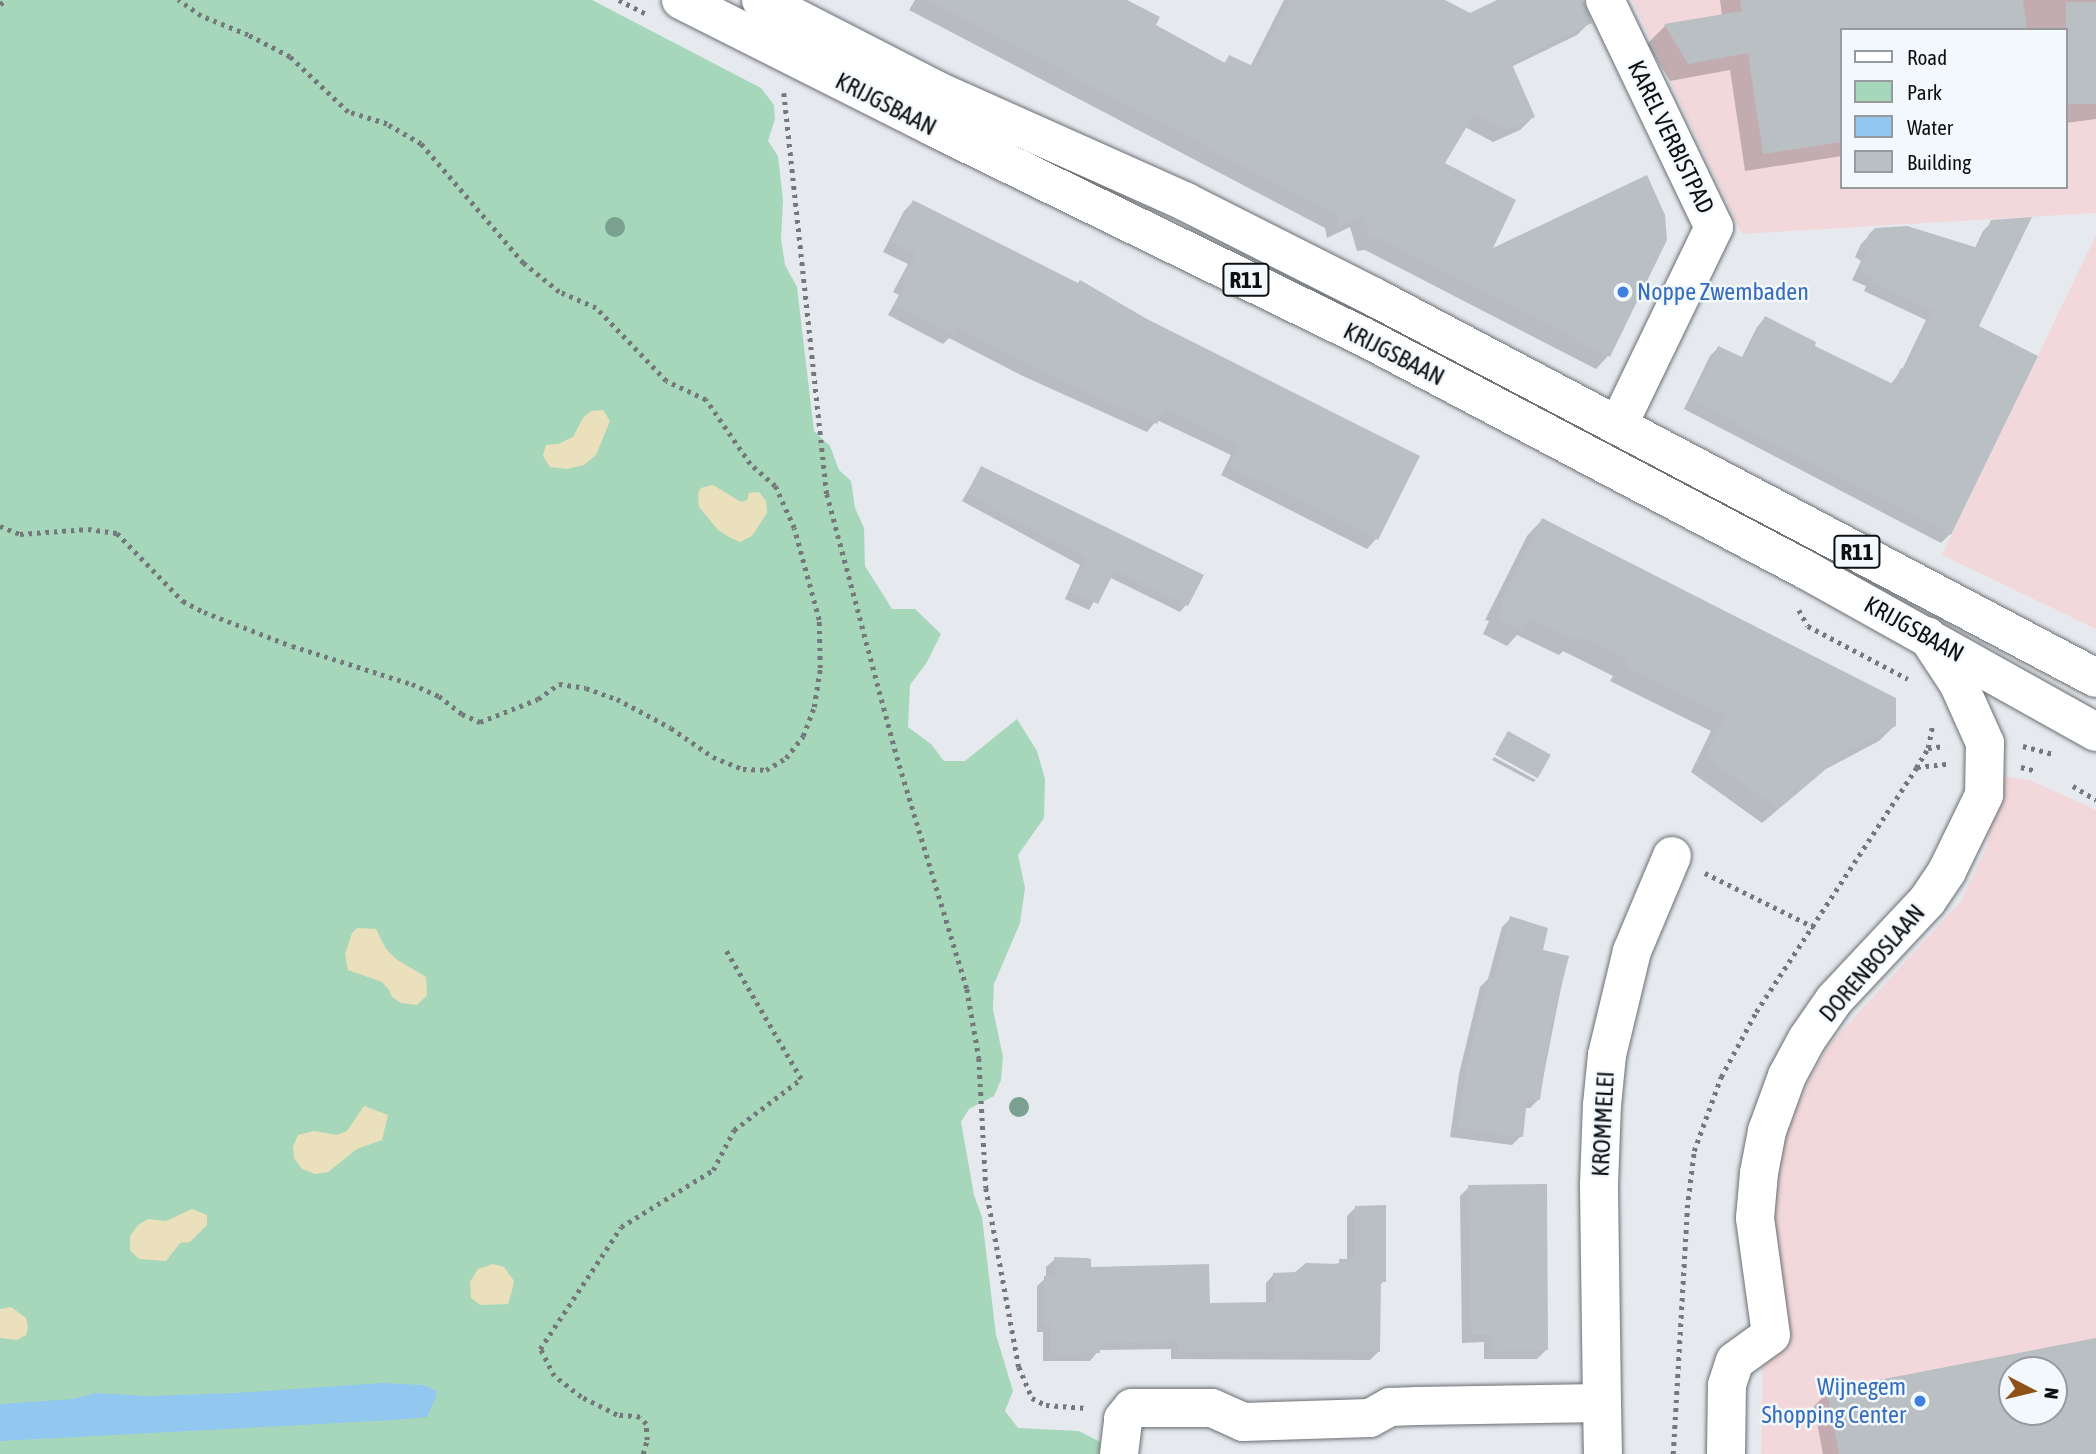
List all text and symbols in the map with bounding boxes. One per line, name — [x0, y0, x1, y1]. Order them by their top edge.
legend — [1840, 28, 2068, 189]
text: Road — [1907, 45, 1947, 69]
street label: KAREL VERBISTPAD — [1622, 56, 1720, 218]
street label: KRIJGSBAAN — [831, 66, 941, 142]
text: Park — [1907, 80, 1942, 104]
text: Water — [1907, 115, 1953, 139]
text: Building — [1907, 150, 1971, 174]
road number: R11 — [1222, 260, 1270, 300]
place label: Noppe Zwembaden — [1637, 278, 1809, 306]
marker: Noppe Zwembaden — [1615, 284, 1631, 300]
street label: KRIJGSBAAN — [1339, 316, 1449, 392]
road number: R11 — [1832, 532, 1882, 572]
street label: KRIJGSBAAN — [1859, 590, 1969, 668]
street label: DORENBOSLAAN — [1813, 898, 1931, 1028]
street label: KROMMELEI — [1586, 1071, 1620, 1177]
north arrow — [1998, 1356, 2068, 1426]
place label: Wijnegem Shopping Center — [1761, 1373, 1906, 1429]
text: N — [2040, 1386, 2063, 1400]
marker: Wijnegem Shopping Center — [1912, 1393, 1928, 1409]

